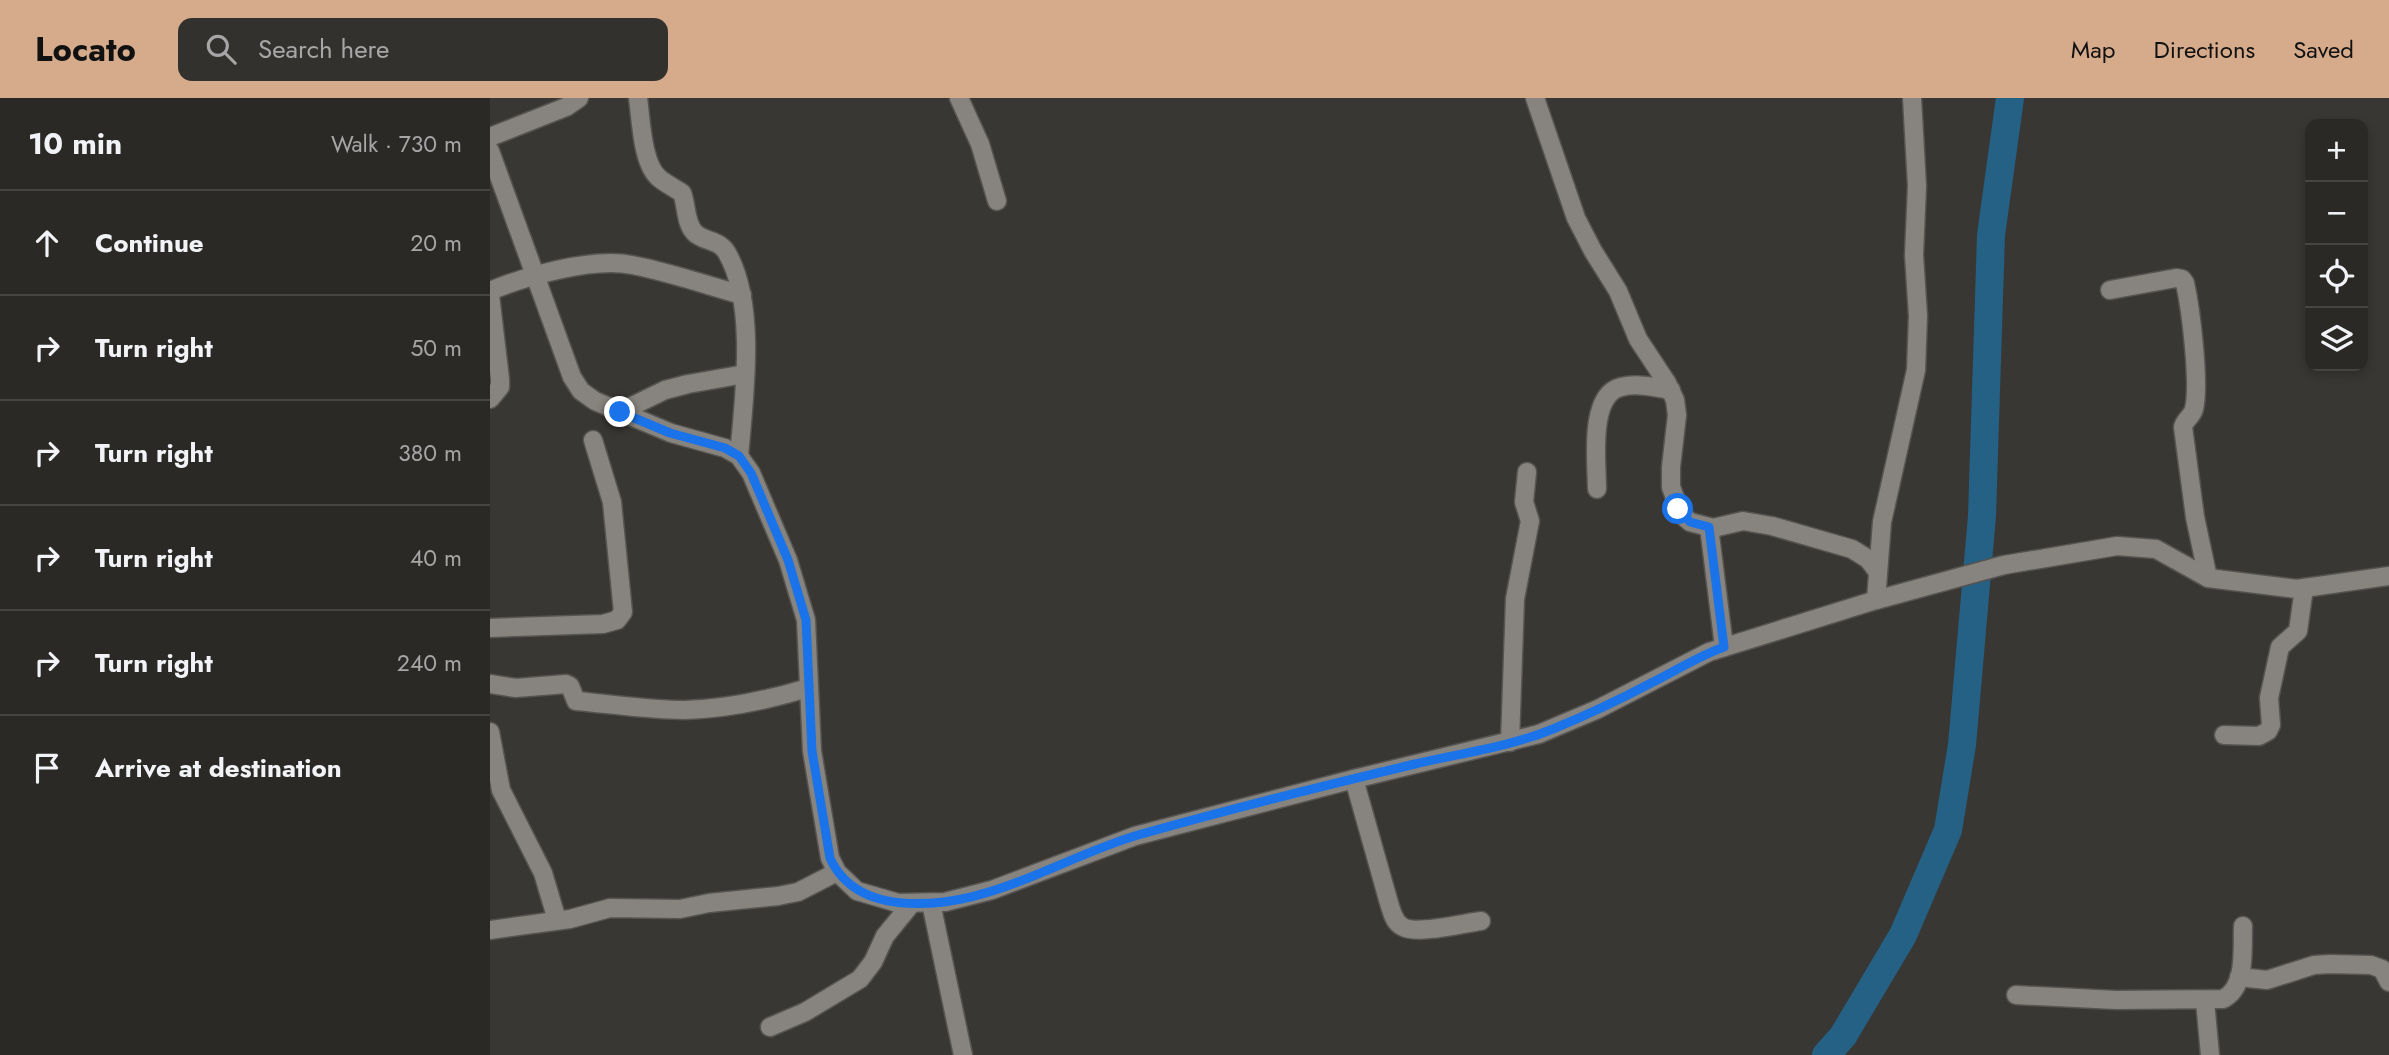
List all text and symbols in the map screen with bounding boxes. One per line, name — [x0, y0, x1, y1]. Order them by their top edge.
search box — [178, 18, 668, 81]
text: Locato — [35, 26, 136, 73]
icon: search — [202, 30, 240, 68]
text: Search here — [258, 30, 389, 68]
text: Map — [2071, 32, 2116, 67]
text: Directions — [2154, 32, 2255, 67]
text: Saved — [2293, 32, 2354, 67]
map controls — [2305, 119, 2368, 371]
button: + — [2305, 119, 2368, 182]
text: 10 min — [28, 122, 122, 165]
text: Walk · 730 m — [331, 127, 462, 161]
button: − — [2305, 182, 2368, 245]
icon: ahead — [28, 224, 66, 262]
text: Continue — [95, 224, 204, 262]
text: 20 m — [410, 226, 462, 260]
button: locate — [2305, 245, 2368, 308]
button: layers — [2305, 308, 2368, 371]
icon: right — [28, 329, 66, 367]
text: Turn right — [95, 329, 213, 367]
text: 50 m — [410, 331, 462, 365]
route end — [604, 396, 635, 427]
icon: right — [28, 434, 66, 472]
text: Turn right — [95, 434, 213, 472]
text: 380 m — [398, 436, 462, 470]
route start — [1662, 493, 1693, 524]
icon: right — [28, 539, 66, 577]
text: Turn right — [95, 539, 213, 577]
text: 40 m — [410, 541, 462, 575]
icon: right — [28, 644, 66, 682]
text: Turn right — [95, 644, 213, 682]
text: 240 m — [397, 646, 462, 680]
icon: arrive — [28, 749, 66, 787]
text: Arrive at destination — [95, 749, 342, 787]

